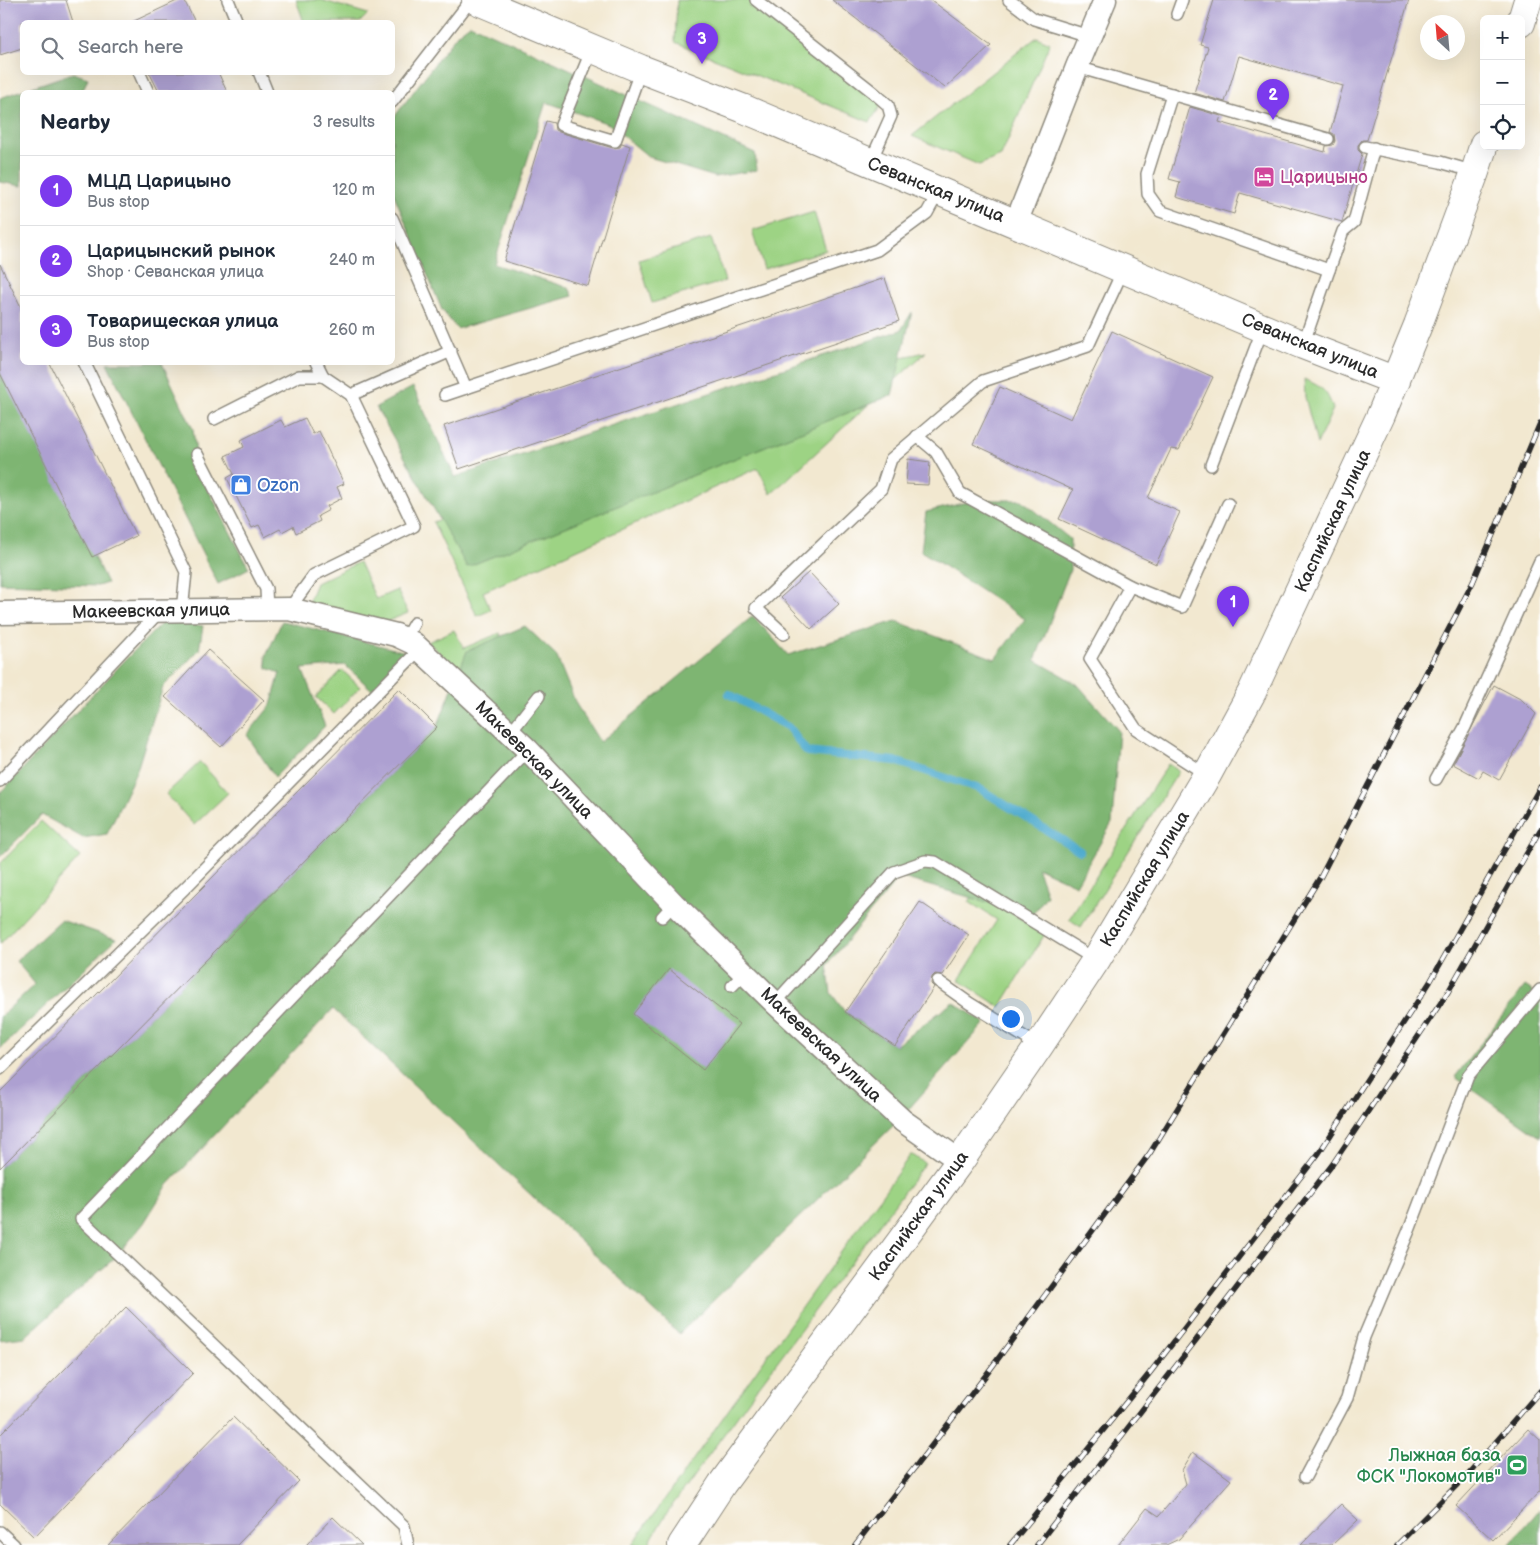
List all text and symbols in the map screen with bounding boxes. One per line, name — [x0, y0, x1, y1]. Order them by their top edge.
north arrow — [1420, 15, 1465, 60]
map controls — [1480, 15, 1525, 150]
button: + — [1480, 15, 1525, 60]
search box — [20, 20, 395, 75]
pin: 3 — [686, 23, 718, 64]
icon: search — [38, 34, 66, 62]
text: Search here — [78, 36, 183, 59]
button: − — [1480, 60, 1525, 105]
pin: 2 — [1257, 79, 1289, 120]
button: locate — [1480, 105, 1525, 150]
text: Nearby — [40, 110, 110, 135]
text: 3 results — [313, 113, 375, 132]
street label: Севанская улица — [864, 153, 1008, 227]
hotel icon: Царицыно — [1252, 165, 1276, 189]
place label: Царицыно — [1280, 167, 1368, 188]
text: МЦД Царицыно — [87, 170, 231, 193]
text: 1 — [53, 181, 59, 200]
text: 120 m — [332, 181, 375, 200]
text: Bus stop — [87, 193, 150, 212]
text: Царицынский рынок — [87, 240, 275, 263]
text: 2 — [51, 251, 61, 270]
text: 240 m — [329, 251, 375, 270]
text: Shop · Севанская улица — [87, 263, 264, 282]
street label: Севанская улица — [1238, 309, 1382, 383]
text: Товарищеская улица — [87, 310, 278, 333]
text: 3 — [51, 321, 61, 340]
text: 260 m — [329, 321, 375, 340]
text: Bus stop — [87, 333, 150, 352]
street label: Каспийская улица — [1291, 446, 1375, 596]
shop icon: Ozon — [229, 473, 253, 497]
place label: Ozon — [257, 475, 299, 496]
pin: 1 — [1217, 586, 1249, 627]
street label: Макеевская улица — [72, 599, 231, 623]
street label: Макеевская улица — [471, 697, 598, 824]
street label: Каспийская улица — [1096, 807, 1194, 951]
street label: Макеевская улица — [756, 983, 886, 1107]
your location — [998, 1006, 1024, 1032]
street label: Каспийская улица — [865, 1147, 973, 1285]
place label: Лыжная база ФСК "Локомотив" — [1357, 1445, 1501, 1487]
sports icon: Лыжная база ФСК "Локомотив" — [1505, 1453, 1529, 1477]

